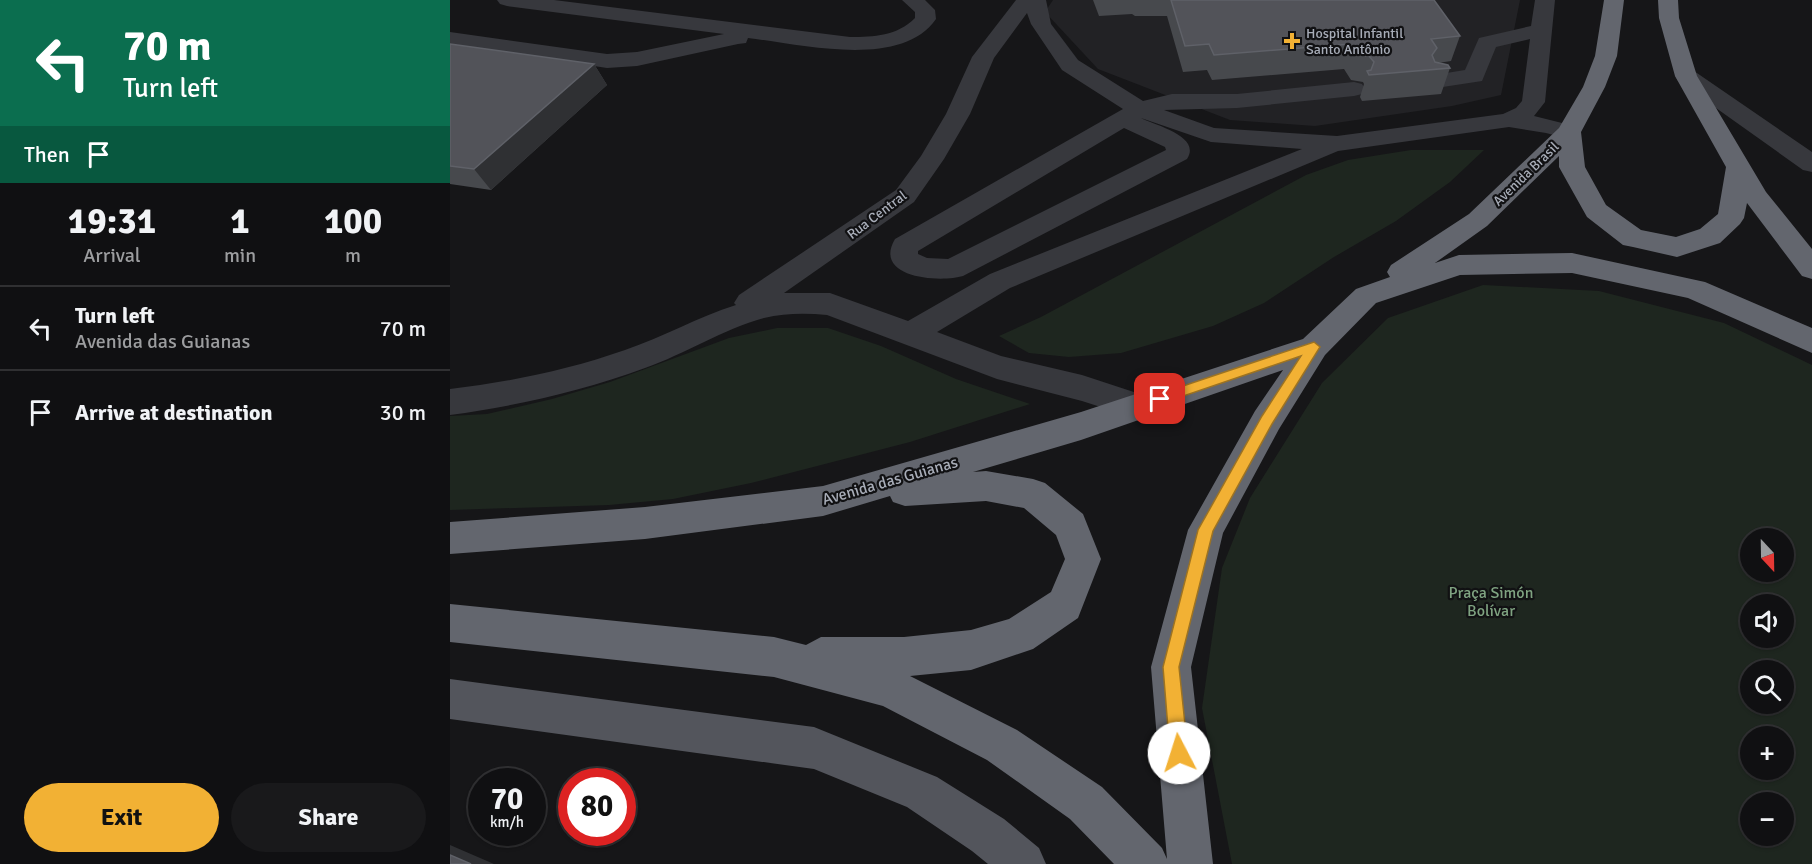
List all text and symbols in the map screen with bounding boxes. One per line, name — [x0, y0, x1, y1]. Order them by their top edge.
text: 70 m — [123, 21, 212, 72]
icon: left — [24, 24, 102, 102]
place label: Hospital Infantil Santo Antônio — [1306, 25, 1403, 58]
marker: Hospital Infantil Santo Antônio — [1283, 32, 1301, 50]
text: Turn left — [123, 72, 218, 105]
icon: arrive — [82, 138, 115, 171]
street label: Avenida Brasil — [1490, 138, 1562, 210]
text: Then — [24, 141, 70, 168]
street label: Rua Central — [844, 187, 910, 243]
text: 19:31 — [68, 199, 156, 244]
text: 1 — [230, 199, 250, 244]
text: 100 — [324, 199, 382, 244]
text: Arrival — [83, 243, 141, 268]
text: min — [224, 243, 256, 268]
text: m — [345, 243, 361, 268]
text: Turn left — [75, 302, 155, 329]
icon: left — [24, 312, 57, 345]
text: 70 m — [380, 315, 426, 342]
text: Avenida das Guianas — [75, 329, 250, 354]
pin — [1134, 373, 1185, 424]
icon: arrive — [1143, 382, 1176, 415]
icon: arrive — [24, 396, 57, 429]
text: Arrive at destination — [75, 399, 272, 426]
text: 30 m — [380, 399, 426, 426]
street label: Avenida das Guianas — [820, 452, 960, 510]
north arrow — [1740, 528, 1794, 582]
map controls — [1740, 528, 1794, 846]
park label: Praça Simón Bolívar — [1449, 583, 1533, 621]
button: sound — [1740, 594, 1794, 648]
button: search — [1740, 660, 1794, 714]
position arrow — [1147, 721, 1211, 785]
button: + — [1740, 726, 1794, 780]
speed limit sign: 80 — [558, 768, 636, 846]
text: 70 — [491, 781, 523, 818]
button: Exit — [24, 783, 219, 852]
button: Share — [231, 783, 426, 852]
button: − — [1740, 792, 1794, 846]
text: km/h — [490, 813, 524, 831]

